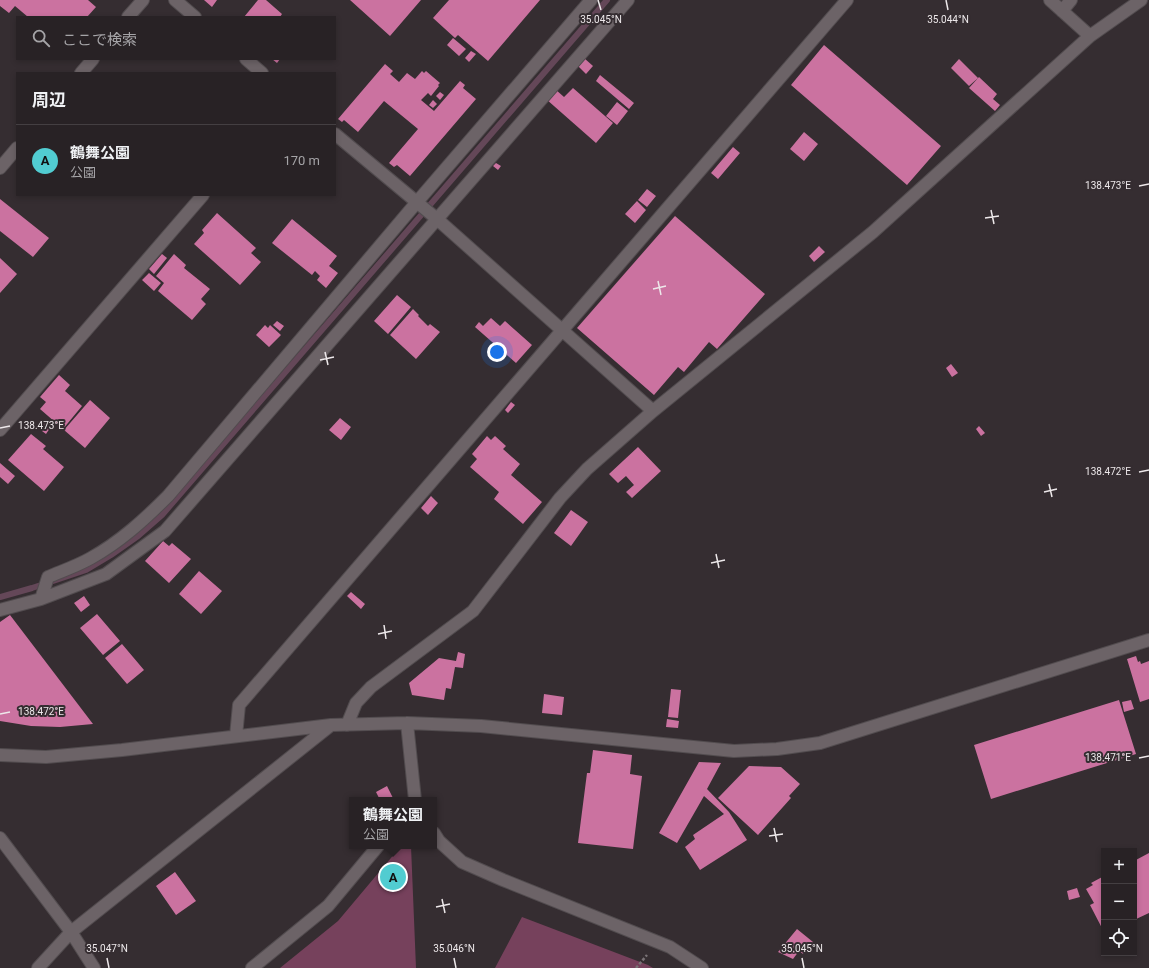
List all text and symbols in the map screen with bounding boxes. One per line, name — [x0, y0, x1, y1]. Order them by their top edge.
text: 35.045°N — [580, 14, 622, 25]
text: 35.044°N — [927, 14, 969, 25]
search box — [16, 16, 336, 60]
icon: search — [30, 27, 52, 49]
text: ここで検索 — [62, 31, 137, 49]
text: 周辺 — [32, 90, 66, 110]
text: 鶴舞公園 — [70, 144, 130, 162]
text: A — [41, 153, 49, 168]
text: 170 m — [283, 153, 320, 168]
text: 公園 — [70, 165, 96, 180]
text: 138.473°E — [1085, 180, 1131, 191]
your location — [487, 342, 507, 362]
text: 138.473°E — [18, 420, 64, 431]
text: 138.472°E — [1085, 466, 1131, 477]
text: 138.472°E — [18, 706, 64, 717]
text: 138.471°E — [1085, 752, 1131, 763]
popup — [349, 797, 437, 849]
text: 鶴舞公園 — [363, 806, 423, 824]
text: 公園 — [363, 827, 389, 842]
map controls — [1101, 848, 1137, 956]
button: + — [1101, 848, 1137, 884]
pin: A — [380, 862, 406, 892]
button: − — [1101, 884, 1137, 920]
button: locate — [1101, 920, 1137, 956]
text: 35.047°N — [86, 943, 128, 954]
text: 35.046°N — [433, 943, 475, 954]
text: 35.045°N — [781, 943, 823, 954]

